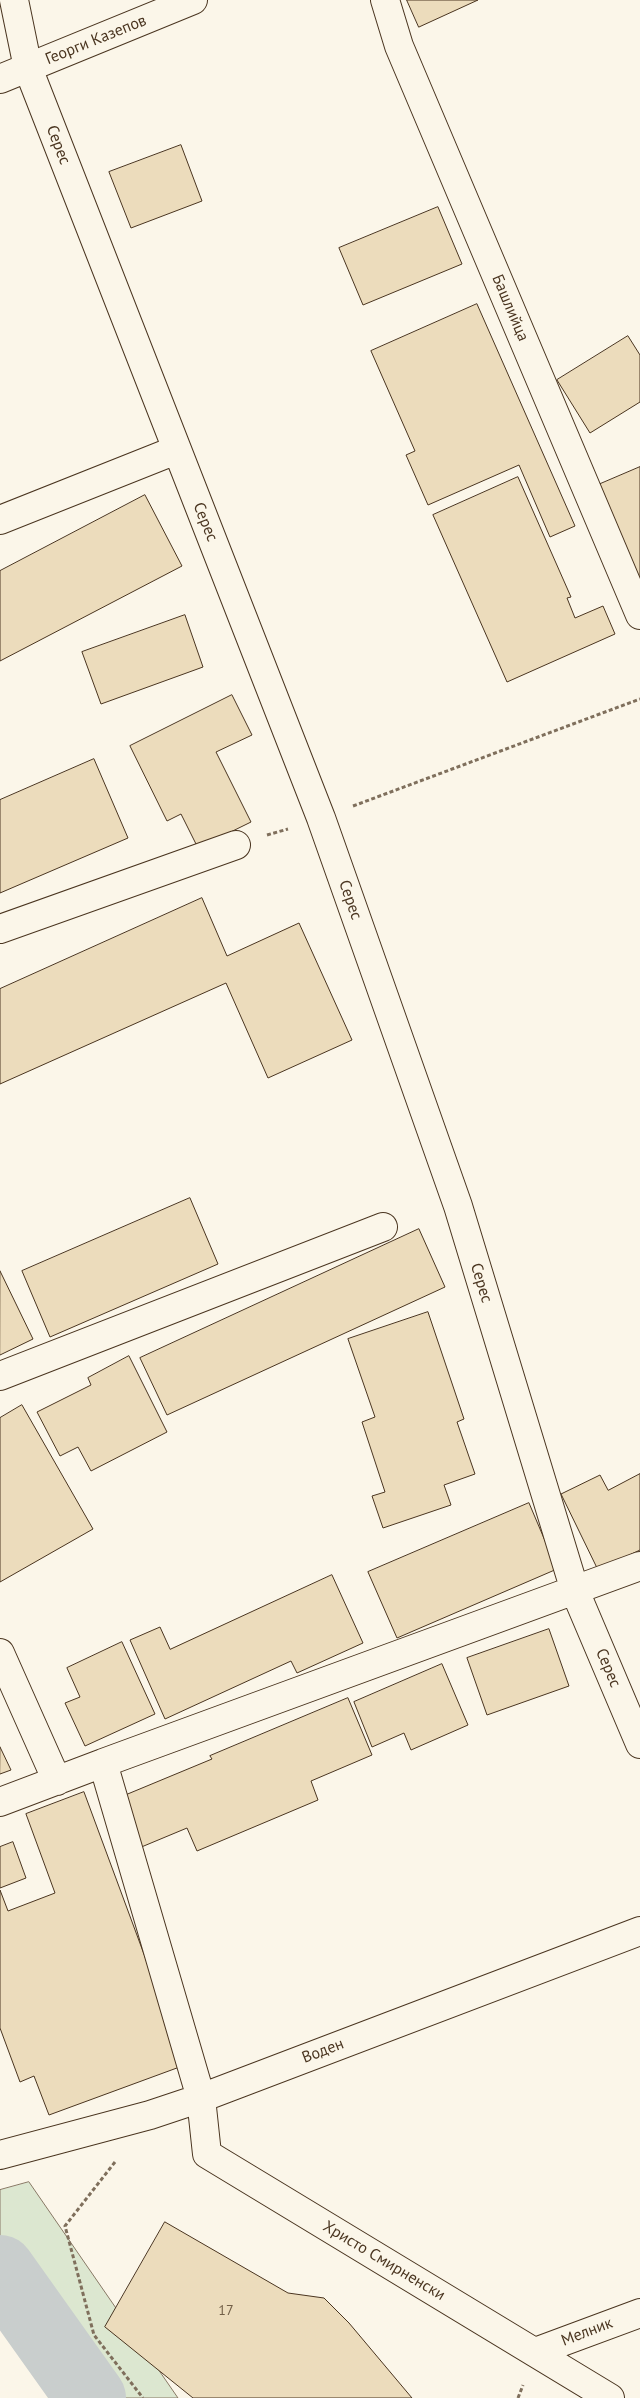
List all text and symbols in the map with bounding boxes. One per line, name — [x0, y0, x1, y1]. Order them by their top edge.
street label: Георги Казепов — [43, 11, 149, 69]
street label: Серес — [42, 123, 74, 167]
street label: Башлийца — [487, 272, 533, 344]
street label: Серес — [189, 500, 221, 544]
street label: Серес — [334, 878, 366, 922]
street label: Серес — [466, 1261, 496, 1305]
street label: Серес — [591, 1646, 625, 1690]
street label: Воден — [299, 2034, 347, 2068]
street label: Христо Смирненски — [319, 2217, 449, 2305]
house number: 17 — [218, 2303, 234, 2319]
street label: Мелник — [559, 2313, 615, 2351]

